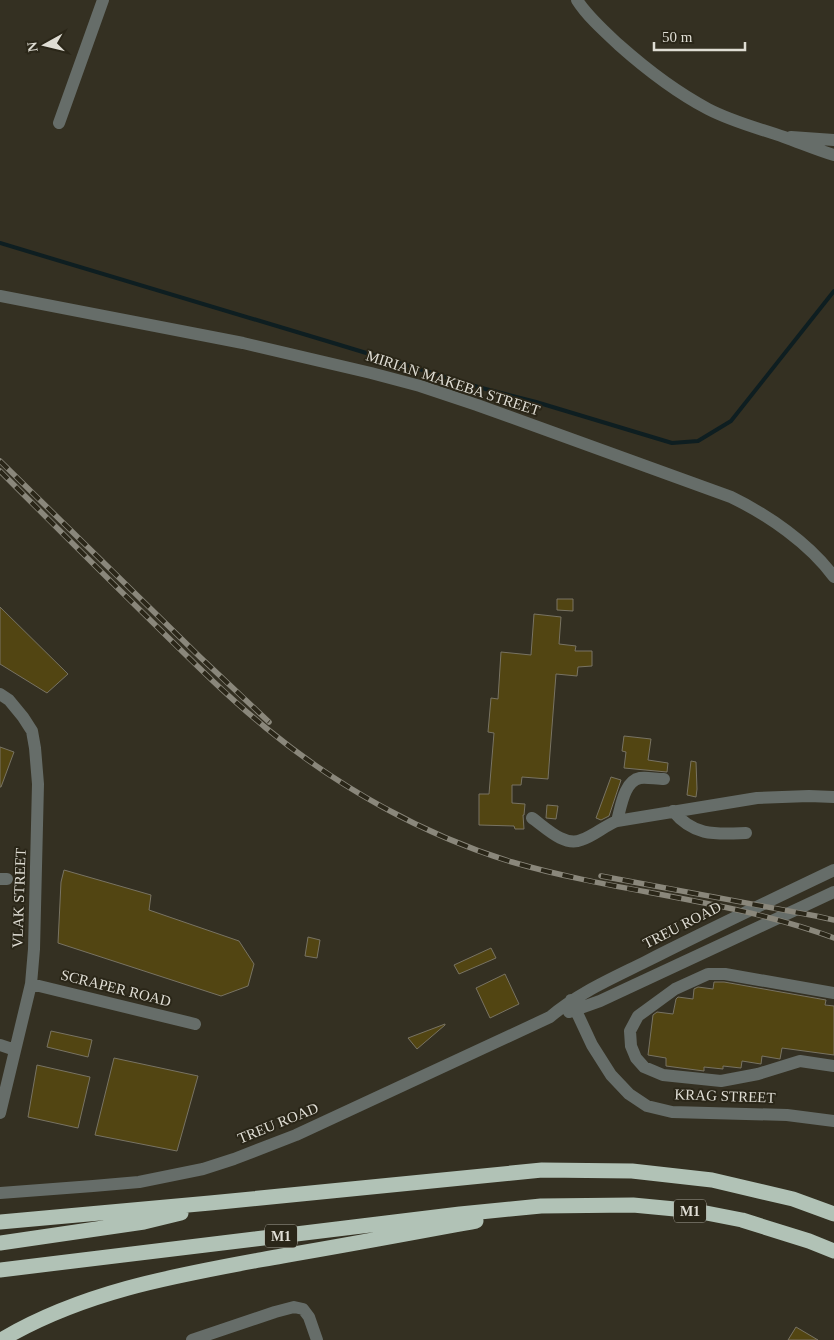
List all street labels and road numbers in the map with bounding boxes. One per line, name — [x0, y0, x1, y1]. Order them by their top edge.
street label: MIRIAN MAKEBA STREET — [364, 347, 542, 419]
street label: VLAK STREET — [9, 848, 29, 948]
street label: TREU ROAD — [640, 898, 724, 952]
street label: SCRAPER ROAD — [59, 967, 173, 1009]
street label: KRAG STREET — [674, 1086, 776, 1106]
street label: TREU ROAD — [235, 1100, 321, 1146]
road number: M1 — [674, 1200, 706, 1222]
road number: M1 — [265, 1224, 297, 1248]

